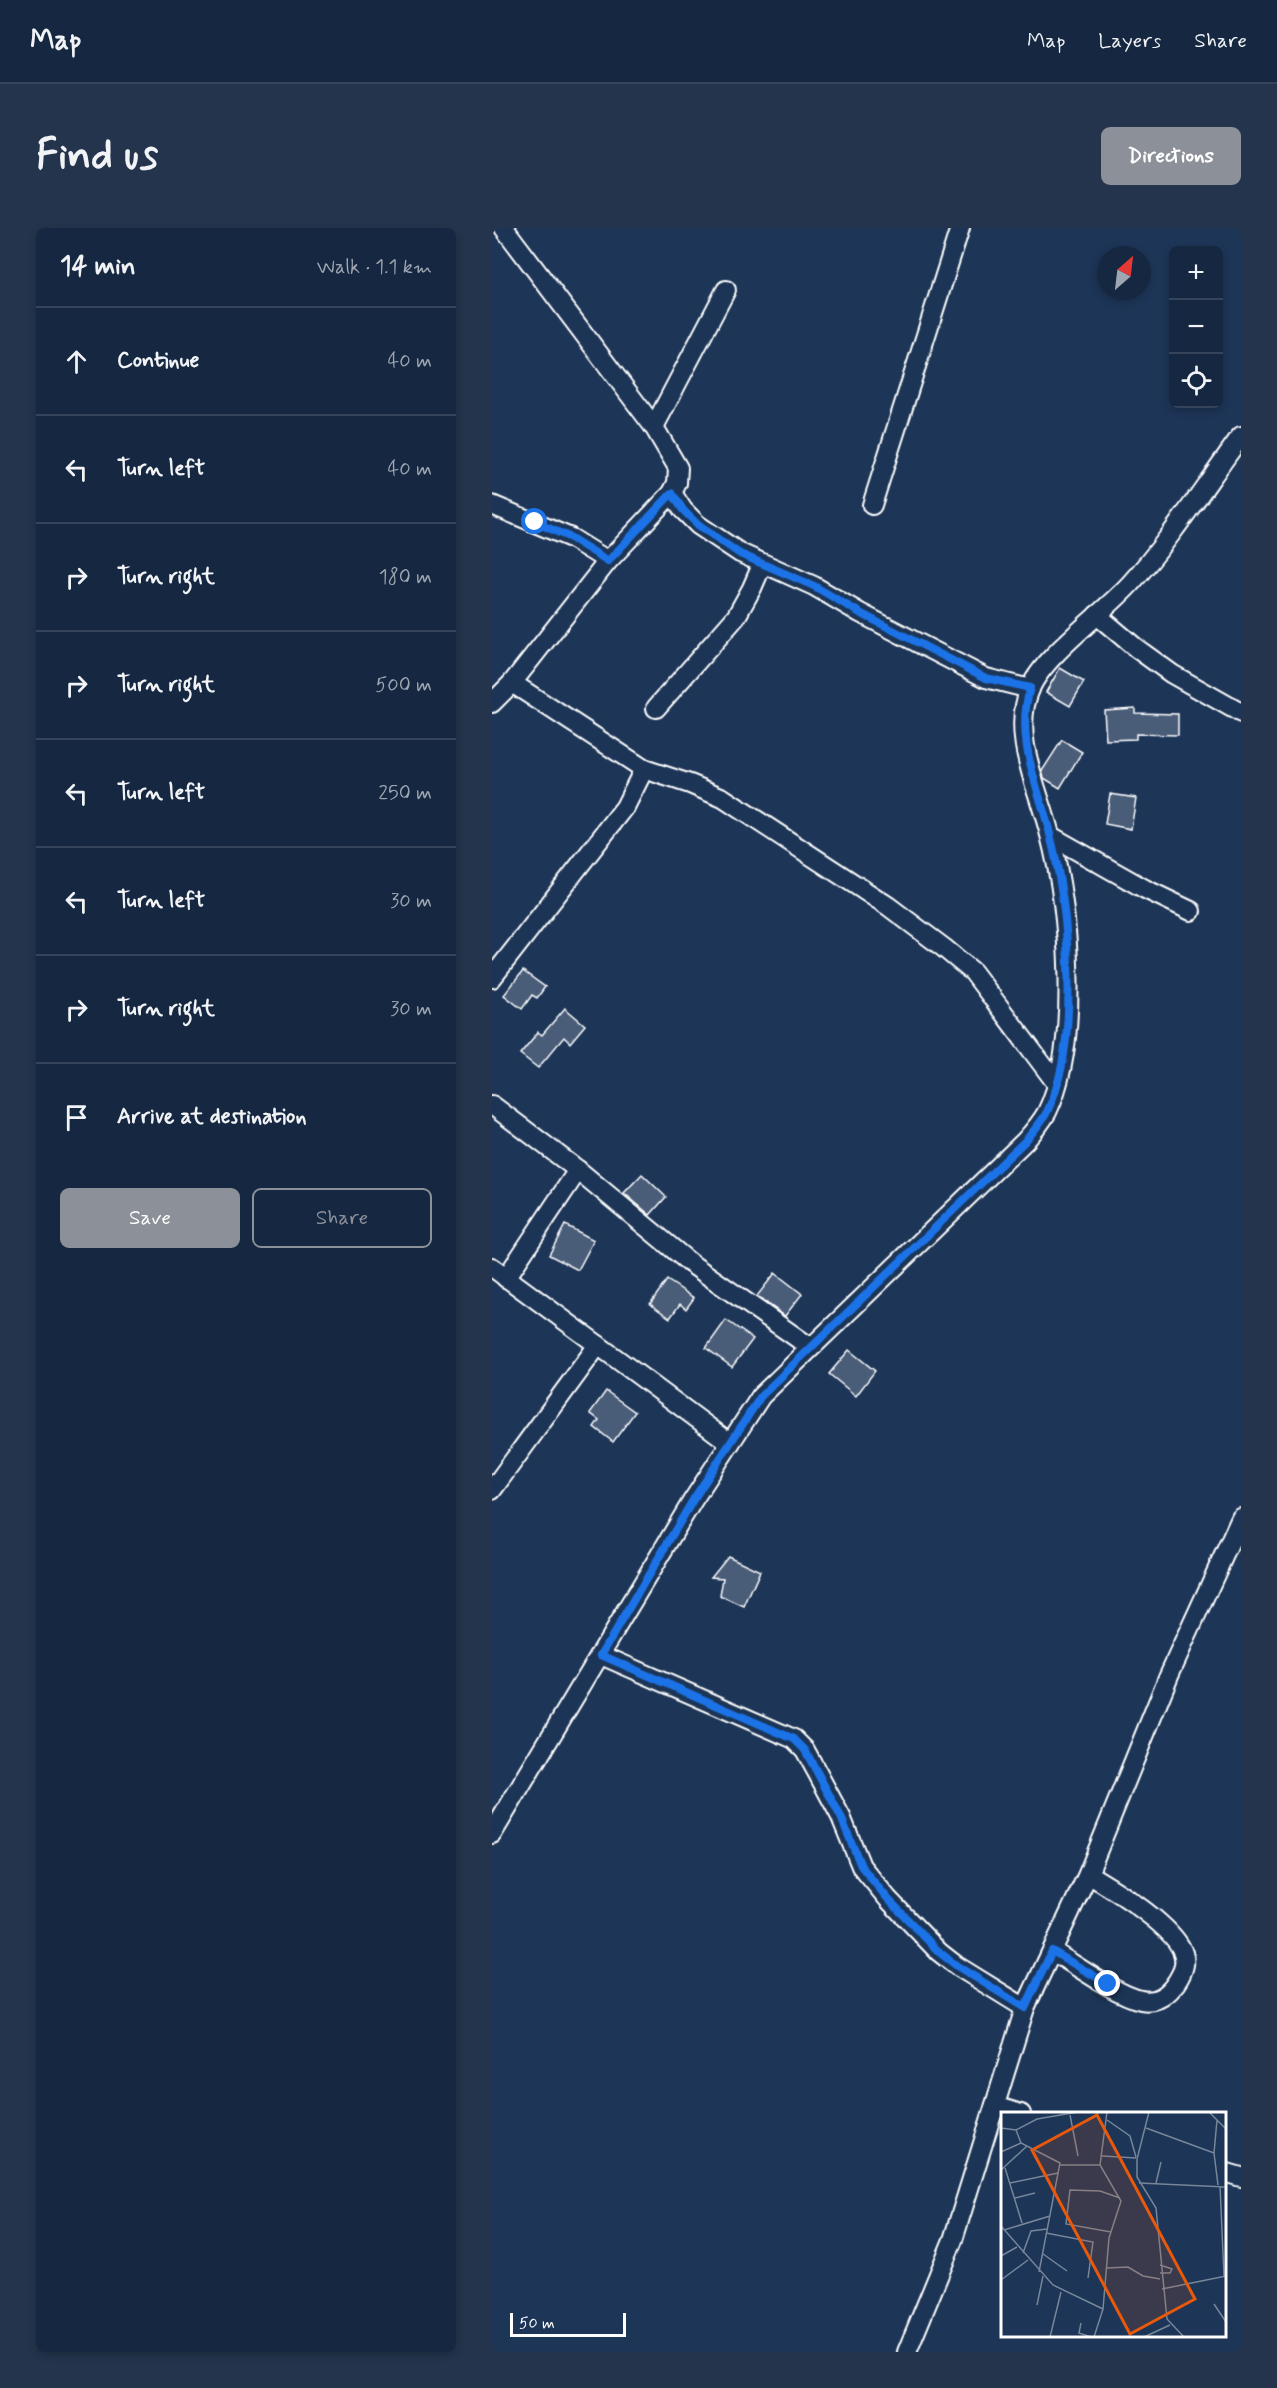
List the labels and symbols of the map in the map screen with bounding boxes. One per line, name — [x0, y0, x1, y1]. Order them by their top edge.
north arrow — [1097, 246, 1151, 300]
route start — [521, 508, 547, 534]
route end — [1094, 1970, 1120, 1996]
inset map — [1001, 2112, 1226, 2337]
scale bar — [510, 2310, 626, 2338]

